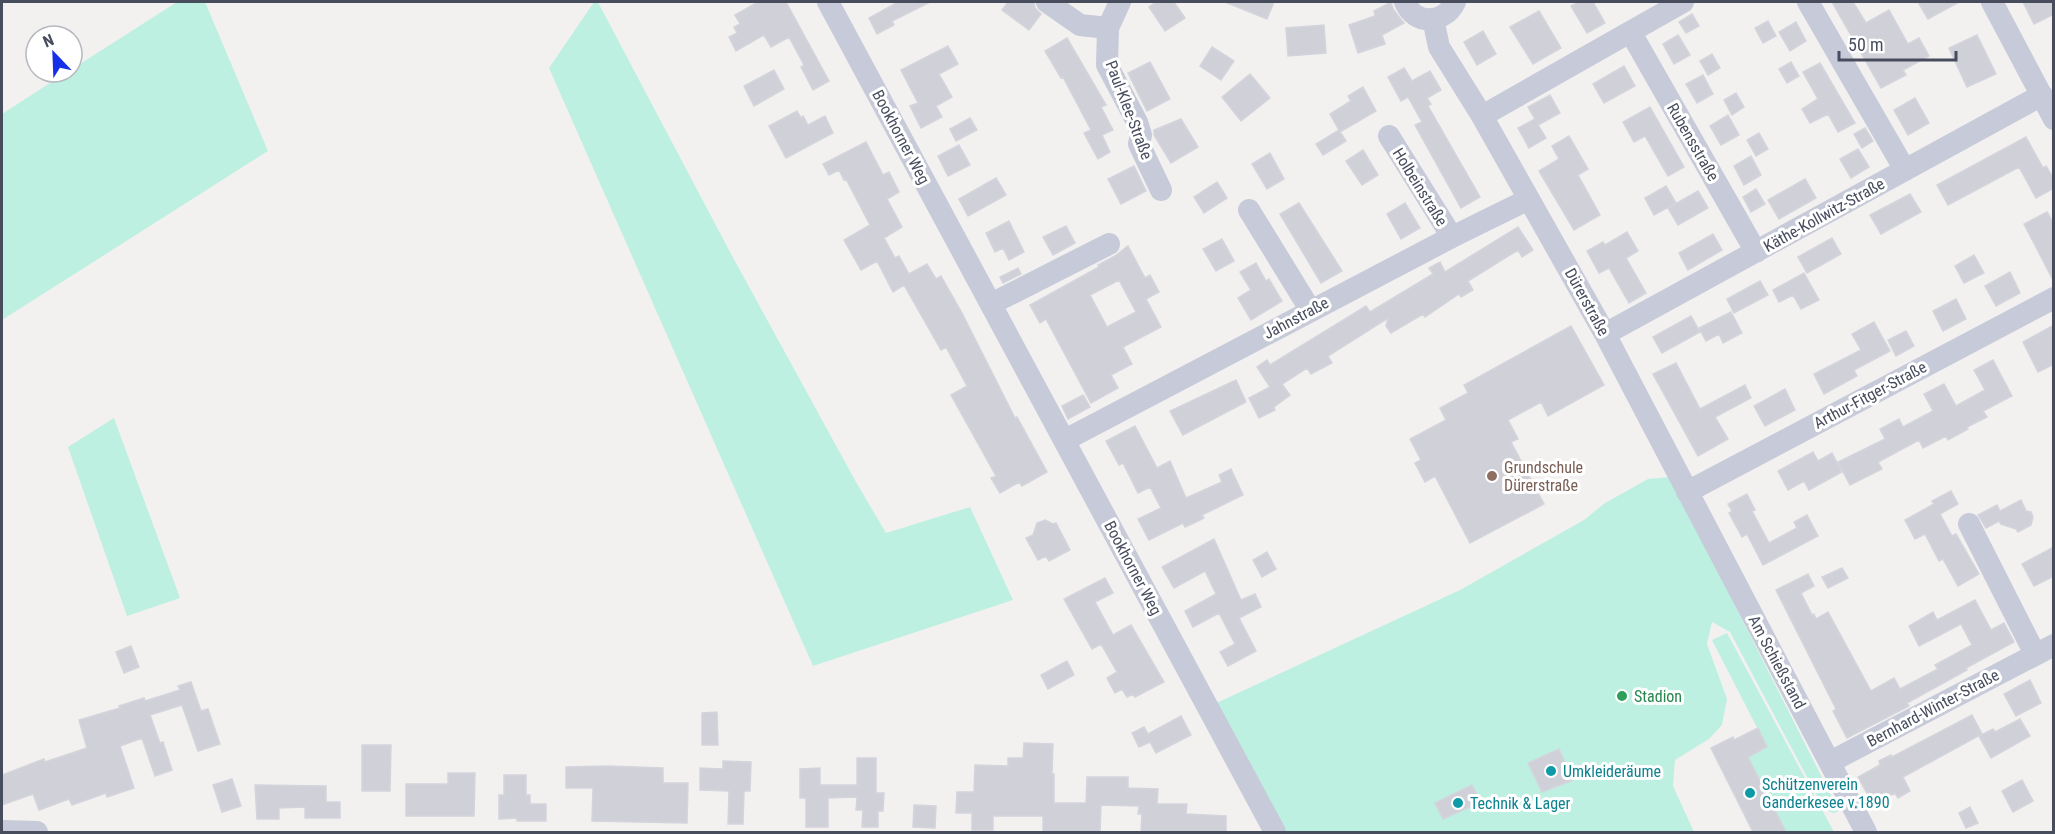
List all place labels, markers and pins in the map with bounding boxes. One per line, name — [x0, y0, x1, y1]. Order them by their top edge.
place label: Grundschule Dürerstraße — [1504, 458, 1583, 495]
marker: Grundschule Dürerstraße — [1485, 469, 1499, 483]
place label: Stadion — [1634, 687, 1682, 706]
marker: Stadion — [1615, 689, 1629, 703]
place label: Umkleideräume — [1563, 762, 1661, 781]
marker: Umkleideräume — [1544, 764, 1558, 778]
place label: Schützenverein Ganderkesee v.1890 — [1762, 775, 1890, 812]
marker: Schützenverein Ganderkesee v.1890 — [1743, 786, 1757, 800]
place label: Technik & Lager — [1470, 794, 1571, 813]
marker: Technik & Lager — [1451, 796, 1465, 810]

